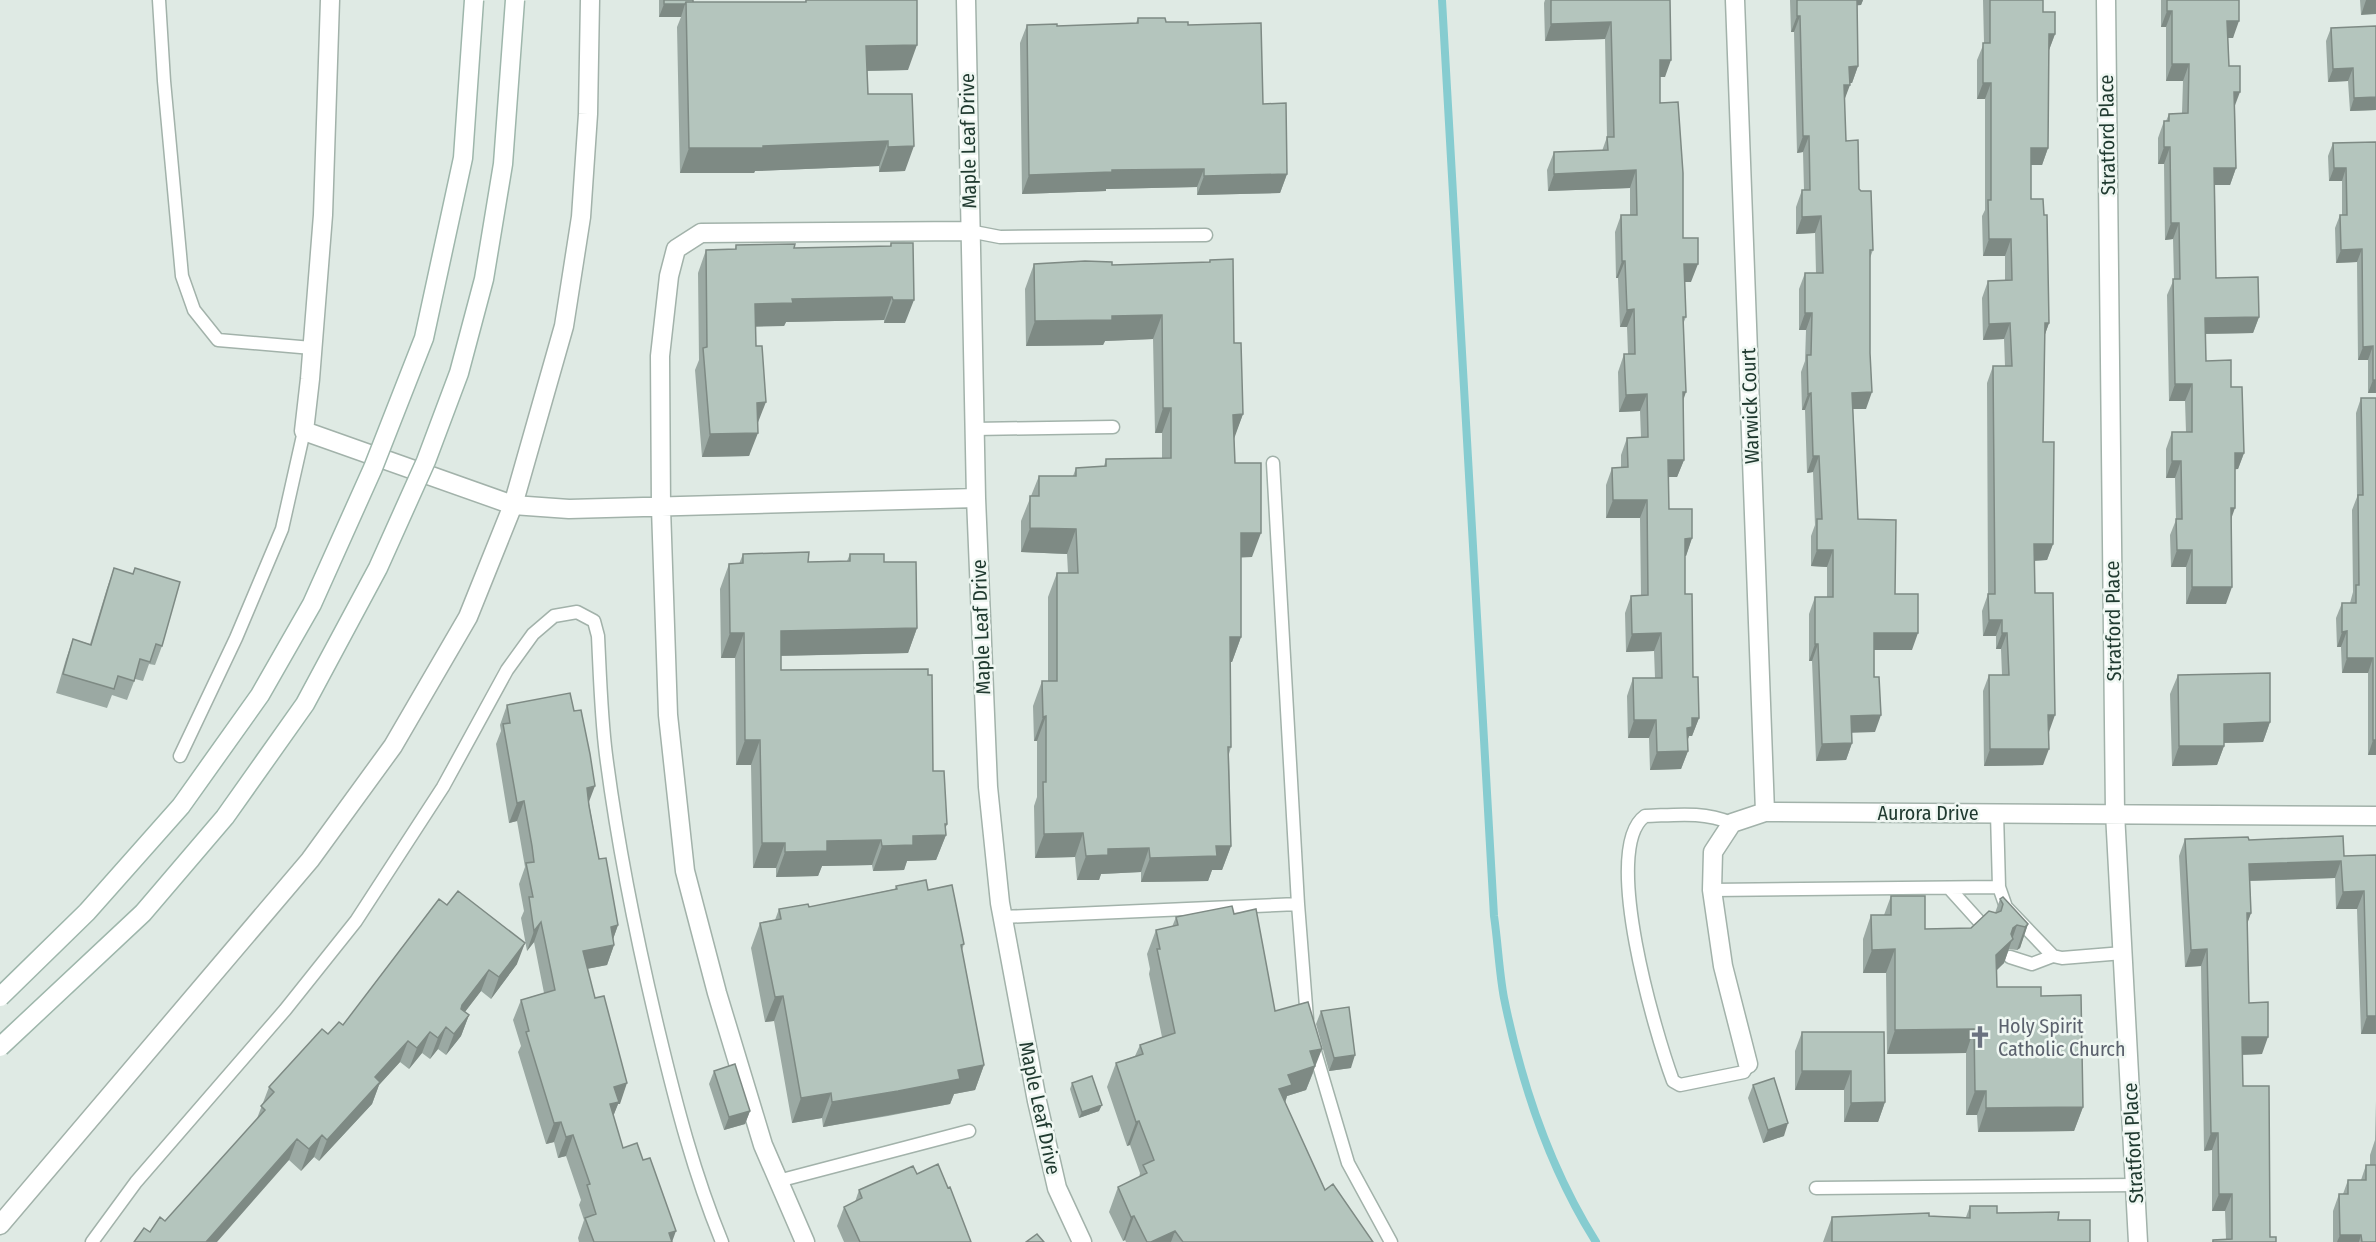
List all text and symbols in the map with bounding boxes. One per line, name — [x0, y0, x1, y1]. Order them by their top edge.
street label: Maple Leaf Drive — [955, 73, 981, 209]
street label: Stratford Place — [2094, 74, 2120, 196]
street label: Warwick Court — [1736, 347, 1764, 464]
street label: Maple Leaf Drive — [967, 559, 995, 695]
street label: Stratford Place — [2100, 560, 2126, 682]
street label: Aurora Drive — [1877, 801, 1979, 825]
place label: Holy Spirit Catholic Church — [1998, 1014, 2125, 1061]
church icon: Holy Spirit Catholic Church — [1967, 1024, 1993, 1050]
street label: Maple Leaf Drive — [1014, 1039, 1066, 1177]
street label: Stratford Place — [2118, 1082, 2148, 1204]

